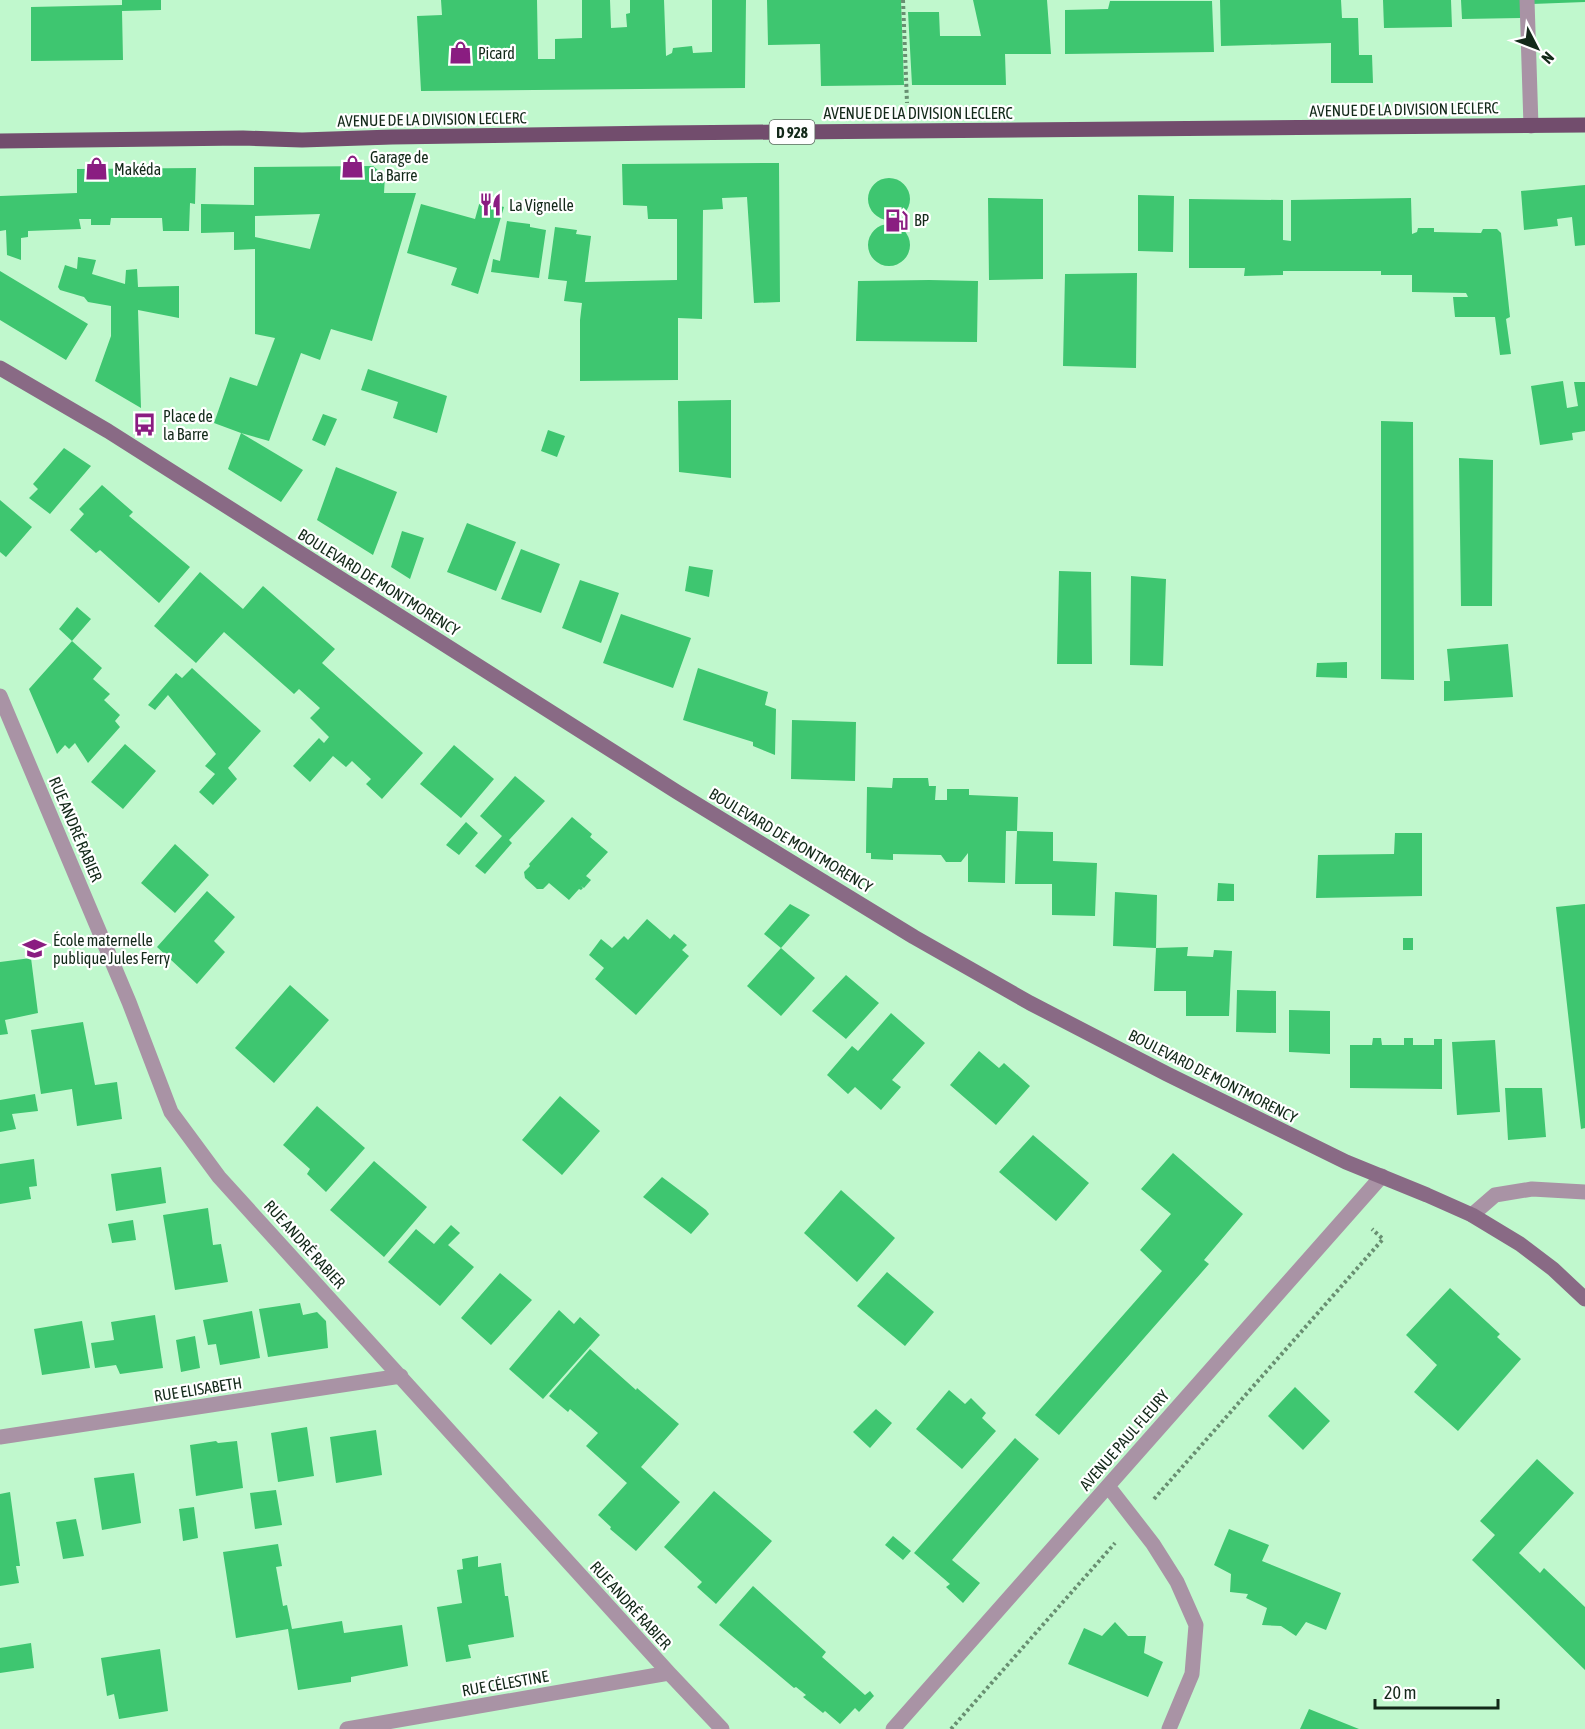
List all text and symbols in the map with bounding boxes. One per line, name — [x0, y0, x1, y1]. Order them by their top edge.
north arrow — [1507, 18, 1567, 78]
shop icon: Picard — [447, 40, 473, 66]
place label: Picard — [478, 44, 515, 62]
text: N — [1538, 49, 1558, 68]
street label: AVENUE DE LA DIVISION LECLERC — [1309, 98, 1499, 120]
street label: AVENUE DE LA DIVISION LECLERC — [823, 104, 1013, 122]
street label: AVENUE DE LA DIVISION LECLERC — [337, 108, 527, 130]
road number: D 928 — [770, 120, 814, 144]
place label: Garage de La Barre — [370, 148, 429, 184]
shop icon: Garage de La Barre — [339, 153, 365, 179]
shop icon: Makéda — [83, 156, 109, 182]
place label: Makéda — [114, 160, 161, 178]
restaurant icon: La Vignelle — [478, 192, 504, 218]
place label: La Vignelle — [509, 196, 574, 215]
fuel station icon: BP — [883, 207, 909, 233]
place label: BP — [914, 211, 930, 229]
place label: Place de la Barre — [163, 407, 213, 443]
bus stop icon: Place de la Barre — [132, 412, 158, 438]
street label: BOULEVARD DE MONTMORENCY — [295, 525, 464, 640]
street label: RUE ANDRÉ RABIER — [46, 774, 106, 884]
street label: BOULEVARD DE MONTMORENCY — [706, 784, 877, 896]
place label: École maternelle publique Jules Ferry — [53, 931, 170, 968]
school or university icon: École maternelle publique Jules Ferry — [22, 936, 48, 962]
street label: BOULEVARD DE MONTMORENCY — [1126, 1026, 1301, 1127]
street label: RUE ANDRÉ RABIER — [261, 1196, 349, 1292]
street label: RUE ELISABETH — [153, 1373, 243, 1405]
street label: AVENUE PAUL FLEURY — [1076, 1386, 1173, 1494]
street label: RUE ANDRÉ RABIER — [587, 1557, 675, 1653]
street label: RUE CÉLESTINE — [460, 1667, 550, 1699]
scale bar — [1375, 1672, 1498, 1710]
text: 20 m — [1384, 1682, 1416, 1703]

